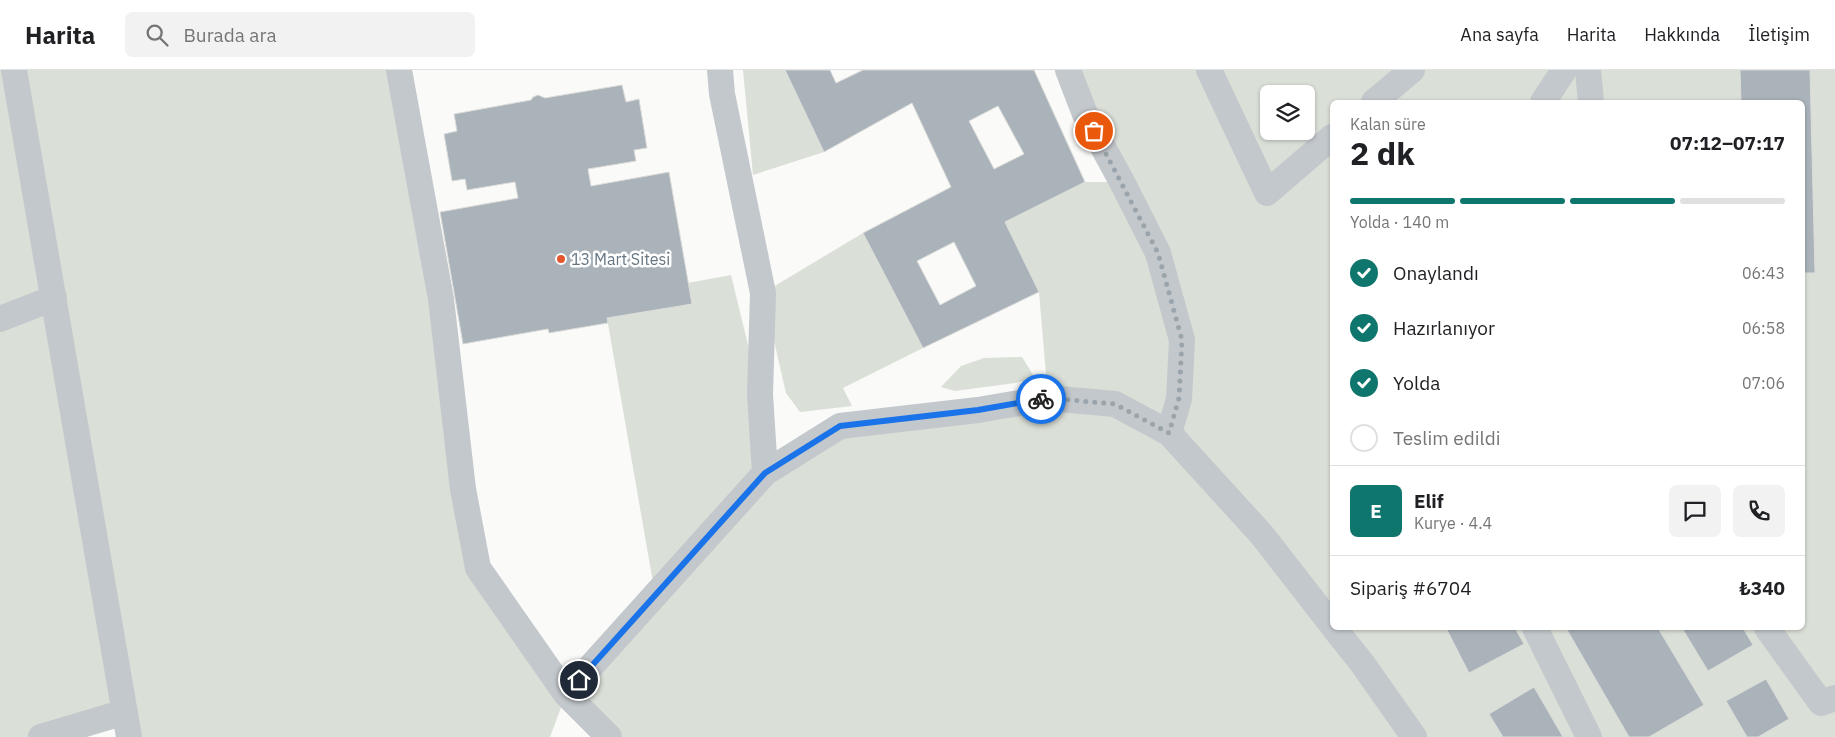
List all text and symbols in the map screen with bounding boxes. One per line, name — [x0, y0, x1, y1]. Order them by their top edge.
search box — [125, 12, 475, 57]
text: Harita — [25, 19, 95, 51]
icon: search — [143, 21, 171, 49]
text: Burada ara — [183, 23, 277, 47]
text: Ana sayfa — [1460, 23, 1539, 46]
text: Harita — [1567, 23, 1616, 46]
text: Hakkında — [1644, 23, 1720, 46]
text: İletişim — [1748, 23, 1810, 46]
map controls — [1260, 85, 1315, 140]
button: layers — [1260, 85, 1315, 140]
pin — [1073, 110, 1115, 152]
text: Kalan süre — [1350, 114, 1426, 134]
icon: bag — [1080, 117, 1108, 145]
text: 07:12–07:17 — [1670, 131, 1785, 155]
text: 2 dk — [1350, 132, 1415, 174]
text: Yolda · 140 m — [1350, 212, 1449, 232]
place label: 13 Mart Sitesi — [571, 249, 670, 269]
marker: 13 Mart Sitesi — [555, 253, 567, 265]
icon: check — [1350, 259, 1378, 287]
text: Onaylandı — [1393, 261, 1479, 285]
text: 06:43 — [1742, 263, 1785, 283]
icon: check — [1350, 314, 1378, 342]
text: Hazırlanıyor — [1393, 316, 1495, 340]
text: 06:58 — [1742, 318, 1785, 338]
icon: check — [1350, 369, 1378, 397]
text: Yolda — [1393, 371, 1440, 395]
text: 07:06 — [1742, 373, 1785, 393]
courier — [1016, 374, 1066, 424]
icon: bike — [1027, 385, 1055, 413]
text: Teslim edildi — [1393, 426, 1500, 450]
button: chat — [1669, 485, 1721, 537]
button: phone — [1733, 485, 1785, 537]
text: Elif — [1414, 489, 1444, 513]
text: E — [1370, 499, 1382, 523]
text: Kurye · 4.4 — [1414, 513, 1492, 533]
text: Sipariş #6704 — [1350, 576, 1472, 600]
text: ₺340 — [1739, 576, 1785, 600]
pin — [558, 659, 600, 701]
icon: home — [565, 666, 593, 694]

